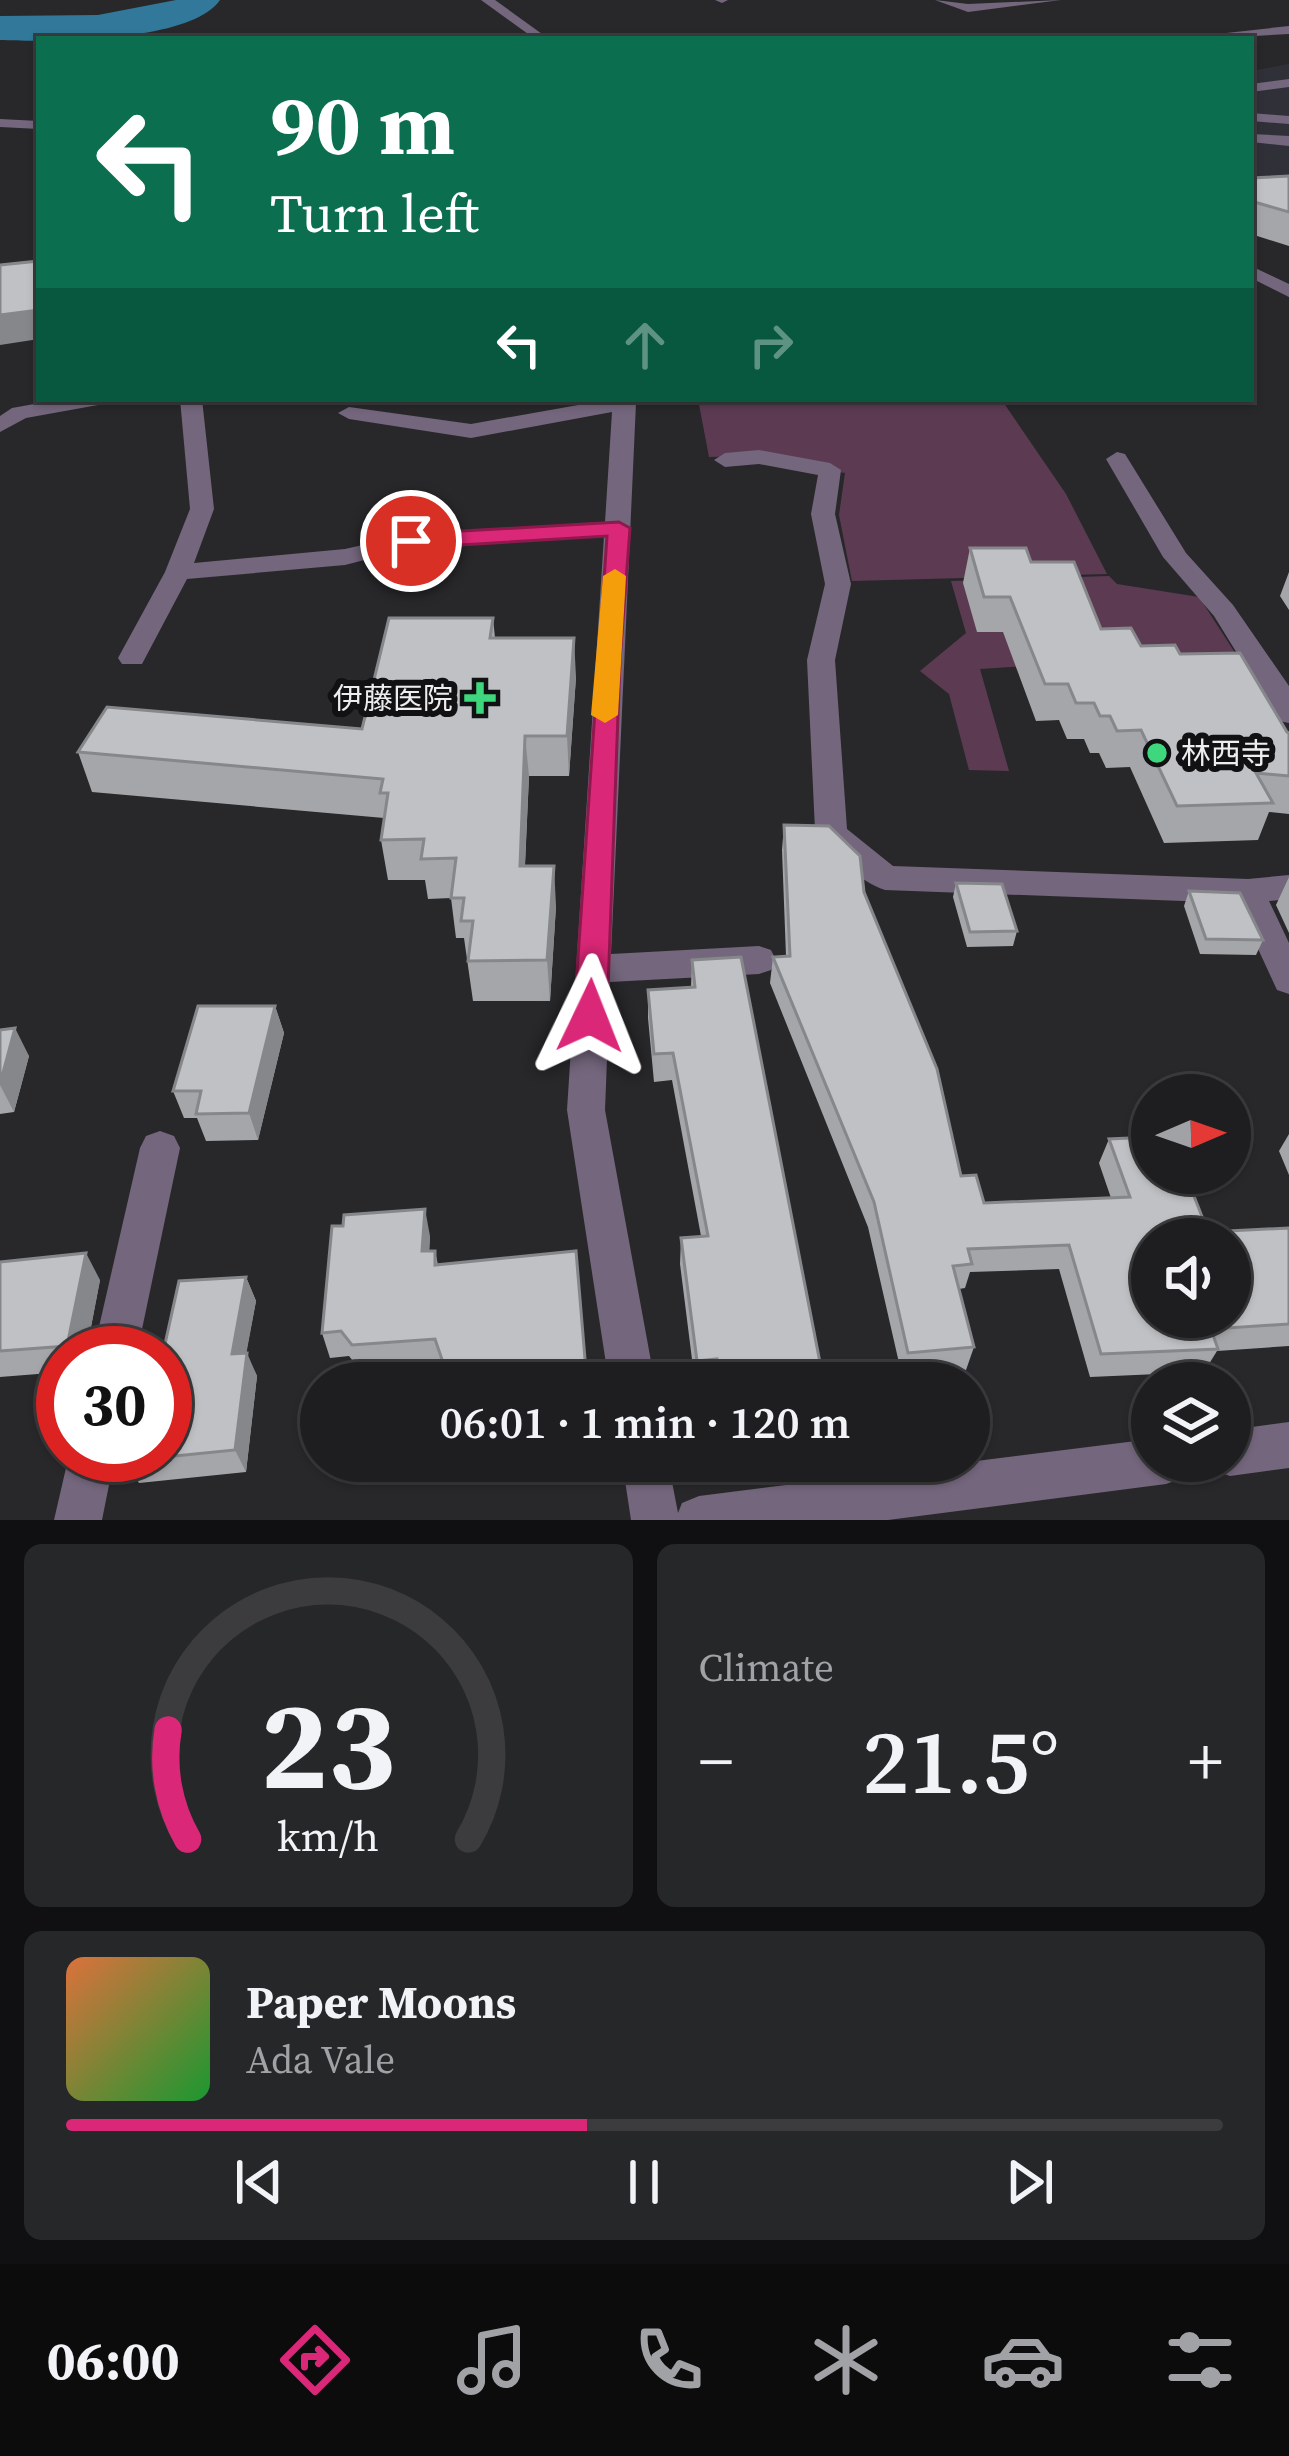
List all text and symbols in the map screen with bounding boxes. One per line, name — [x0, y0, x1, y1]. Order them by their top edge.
text: 90 m — [270, 67, 455, 182]
icon: left — [72, 84, 228, 240]
text: Turn left — [270, 176, 479, 250]
icon: left — [486, 312, 552, 378]
icon: ahead — [612, 312, 678, 378]
icon: right — [738, 312, 804, 378]
pin — [360, 490, 462, 592]
icon: arrive — [378, 508, 444, 574]
place label: 伊藤医院 — [333, 678, 453, 719]
marker: 伊藤医院 — [464, 682, 496, 714]
place label: 林西寺 — [1181, 733, 1271, 774]
marker: 林西寺 — [1144, 740, 1170, 766]
position arrow — [527, 953, 653, 1079]
north arrow — [1131, 1074, 1251, 1194]
map controls — [1131, 1074, 1251, 1482]
button: sound — [1131, 1218, 1251, 1338]
speed limit sign: 30 — [36, 1326, 192, 1482]
button: layers — [1131, 1362, 1251, 1482]
text: 06:01 · 1 min · 120 m — [440, 1391, 850, 1453]
text: Climate — [699, 1641, 834, 1694]
text: 23 — [261, 1659, 396, 1830]
text: 21.5° — [862, 1700, 1059, 1823]
text: − — [699, 1716, 733, 1806]
text: + — [1188, 1716, 1223, 1806]
text: km/h — [277, 1806, 379, 1864]
text: Paper Moons — [246, 1971, 516, 2033]
text: Ada Vale — [246, 2033, 395, 2086]
icon: previous — [226, 2149, 292, 2215]
icon: pause — [611, 2149, 677, 2215]
icon: next — [997, 2149, 1063, 2215]
icon: directions — [273, 2318, 357, 2402]
icon: music — [450, 2318, 534, 2402]
icon: phone — [627, 2318, 711, 2402]
icon: climate — [804, 2318, 888, 2402]
icon: car — [981, 2318, 1065, 2402]
icon: filters — [1158, 2318, 1242, 2402]
text: 06:00 — [47, 2323, 180, 2397]

